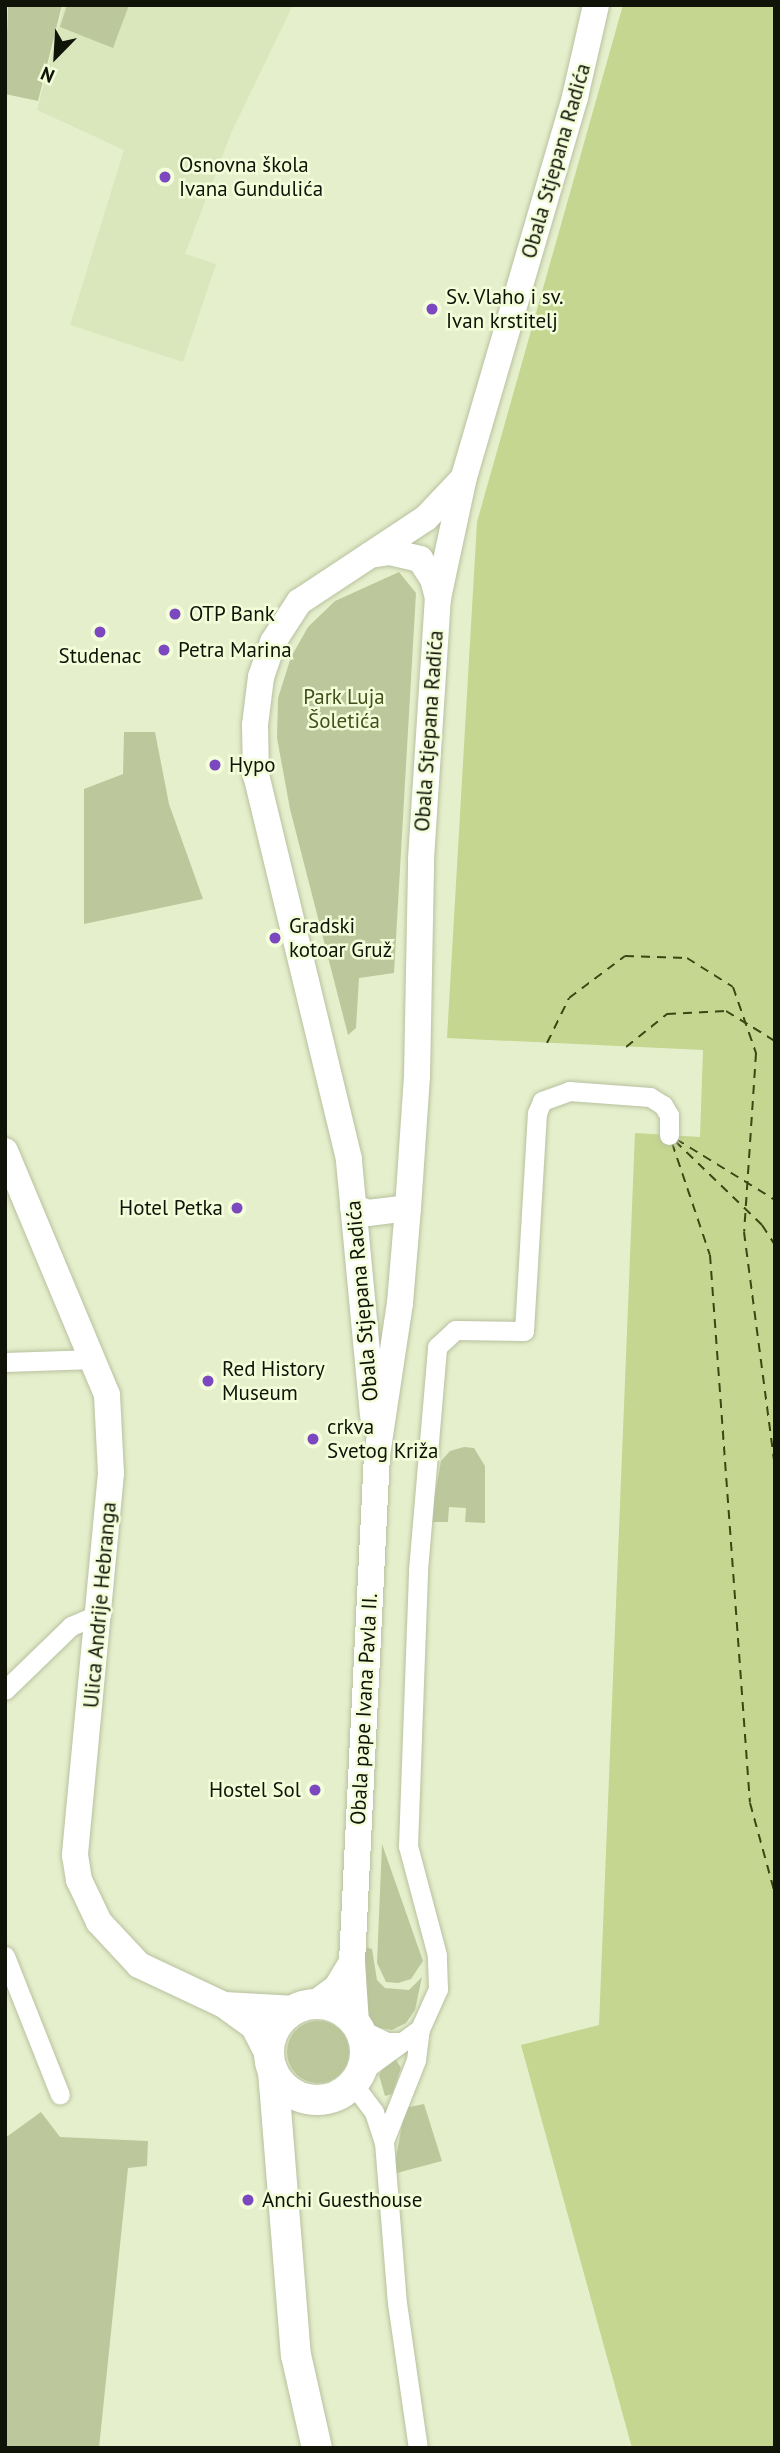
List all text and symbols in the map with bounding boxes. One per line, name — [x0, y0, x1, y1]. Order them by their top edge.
north arrow — [21, 21, 91, 91]
street label: Obala Stjepana Radića — [516, 61, 596, 261]
text: N — [37, 62, 58, 89]
place label: Osnovna škola Ivana Gundulića — [179, 152, 323, 202]
marker: Osnovna škola Ivana Gundulića — [157, 169, 173, 185]
place label: Sv. Vlaho i sv. Ivan krstitelj — [446, 284, 566, 334]
marker: Sv. Vlaho i sv. Ivan krstitelj — [424, 301, 440, 317]
place label: OTP Bank — [189, 601, 276, 627]
marker: OTP Bank — [167, 606, 183, 622]
marker: Studenac — [92, 624, 108, 640]
street label: Obala Stjepana Radića — [409, 630, 449, 832]
place label: Petra Marina — [178, 637, 292, 663]
marker: Petra Marina — [156, 642, 172, 658]
place label: Studenac — [59, 643, 141, 669]
park label: Park Luja Šoletića — [303, 684, 385, 734]
place label: Hypo — [229, 752, 276, 778]
marker: Hypo — [207, 757, 223, 773]
place label: Gradski kotoar Gruž — [289, 913, 392, 963]
marker: Gradski kotoar Gruž — [267, 930, 283, 946]
place label: Hotel Petka — [119, 1195, 223, 1221]
street label: Obala Stjepana Radića — [341, 1199, 383, 1403]
marker: Hotel Petka — [229, 1200, 245, 1216]
place label: Red History Museum — [222, 1356, 325, 1406]
marker: Red History Museum — [200, 1373, 216, 1389]
place label: crkva Svetog Križa — [327, 1414, 439, 1464]
marker: crkva Svetog Križa — [305, 1431, 321, 1447]
street label: Ulica Andrije Hebranga — [78, 1501, 122, 1709]
street label: Obala pape Ivana Pavla II. — [345, 1592, 383, 1826]
place label: Hostel Sol — [209, 1777, 301, 1803]
marker: Hostel Sol — [307, 1782, 323, 1798]
place label: Anchi Guesthouse — [262, 2187, 422, 2213]
marker: Anchi Guesthouse — [240, 2192, 256, 2208]

